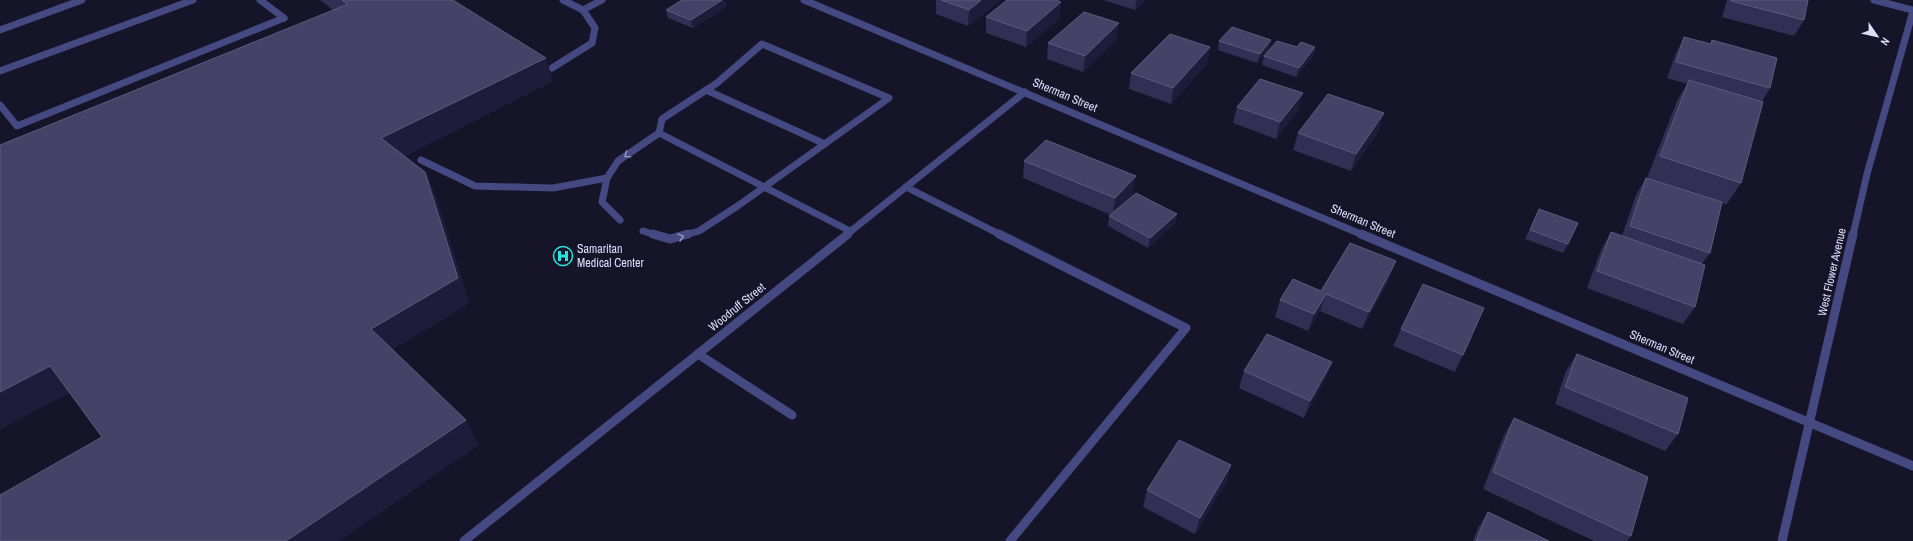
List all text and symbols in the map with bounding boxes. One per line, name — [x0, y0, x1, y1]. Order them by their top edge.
north arrow — [1857, 16, 1897, 56]
text: N — [1878, 35, 1893, 48]
street label: Sherman Street — [1030, 74, 1100, 116]
one-way arrow — [624, 150, 631, 158]
street label: Sherman Street — [1328, 200, 1398, 242]
street label: West Flower Avenue — [1814, 226, 1850, 318]
one-way arrow — [677, 233, 684, 241]
place label: Samaritan Medical Center — [577, 241, 644, 271]
hospital icon: Samaritan Medical Center — [552, 245, 574, 267]
street label: Woodruff Street — [705, 279, 769, 335]
street label: Sherman Street — [1627, 326, 1697, 368]

